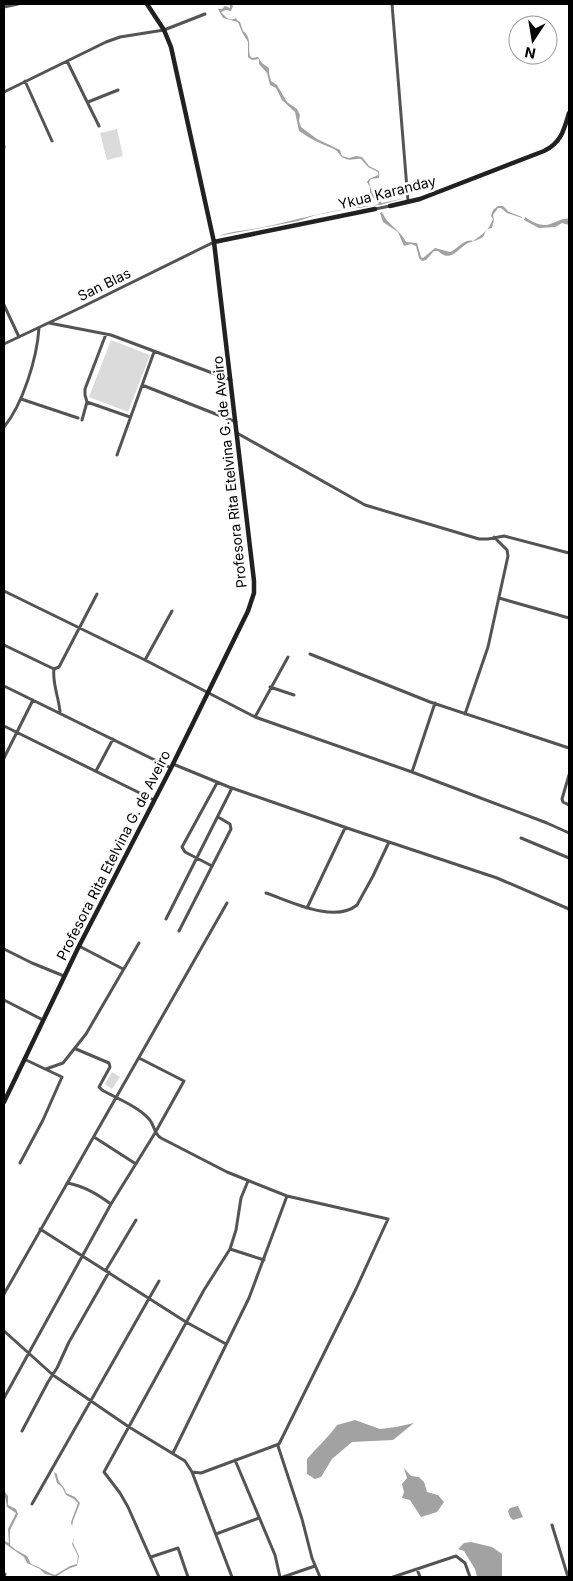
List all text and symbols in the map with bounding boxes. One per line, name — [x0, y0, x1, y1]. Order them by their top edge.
north arrow — [508, 15, 558, 65]
text: N — [523, 44, 537, 63]
street label: Ykua Karanday — [336, 172, 438, 212]
street label: San Blas — [75, 264, 133, 304]
street label: Profesora Rita Etelvina G. de Aveiro — [208, 355, 250, 589]
street label: Profesora Rita Etelvina G. de Aveiro — [52, 747, 174, 963]

